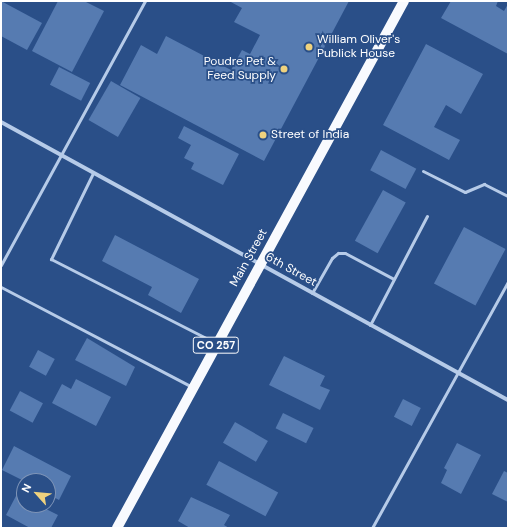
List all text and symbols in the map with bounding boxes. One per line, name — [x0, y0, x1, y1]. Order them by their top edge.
place label: William Oliver's Publick House — [317, 33, 400, 61]
marker: William Oliver's Publick House — [304, 42, 314, 52]
place label: Poudre Pet & Feed Supply — [204, 55, 276, 83]
marker: Poudre Pet & Feed Supply — [279, 64, 289, 74]
place label: Street of India — [271, 128, 349, 142]
marker: Street of India — [258, 130, 268, 140]
street label: Main Street — [227, 227, 271, 289]
street label: 6th Street — [263, 250, 319, 290]
road number: CO 257 — [192, 336, 240, 354]
north arrow — [16, 473, 56, 513]
text: N — [18, 481, 34, 495]

